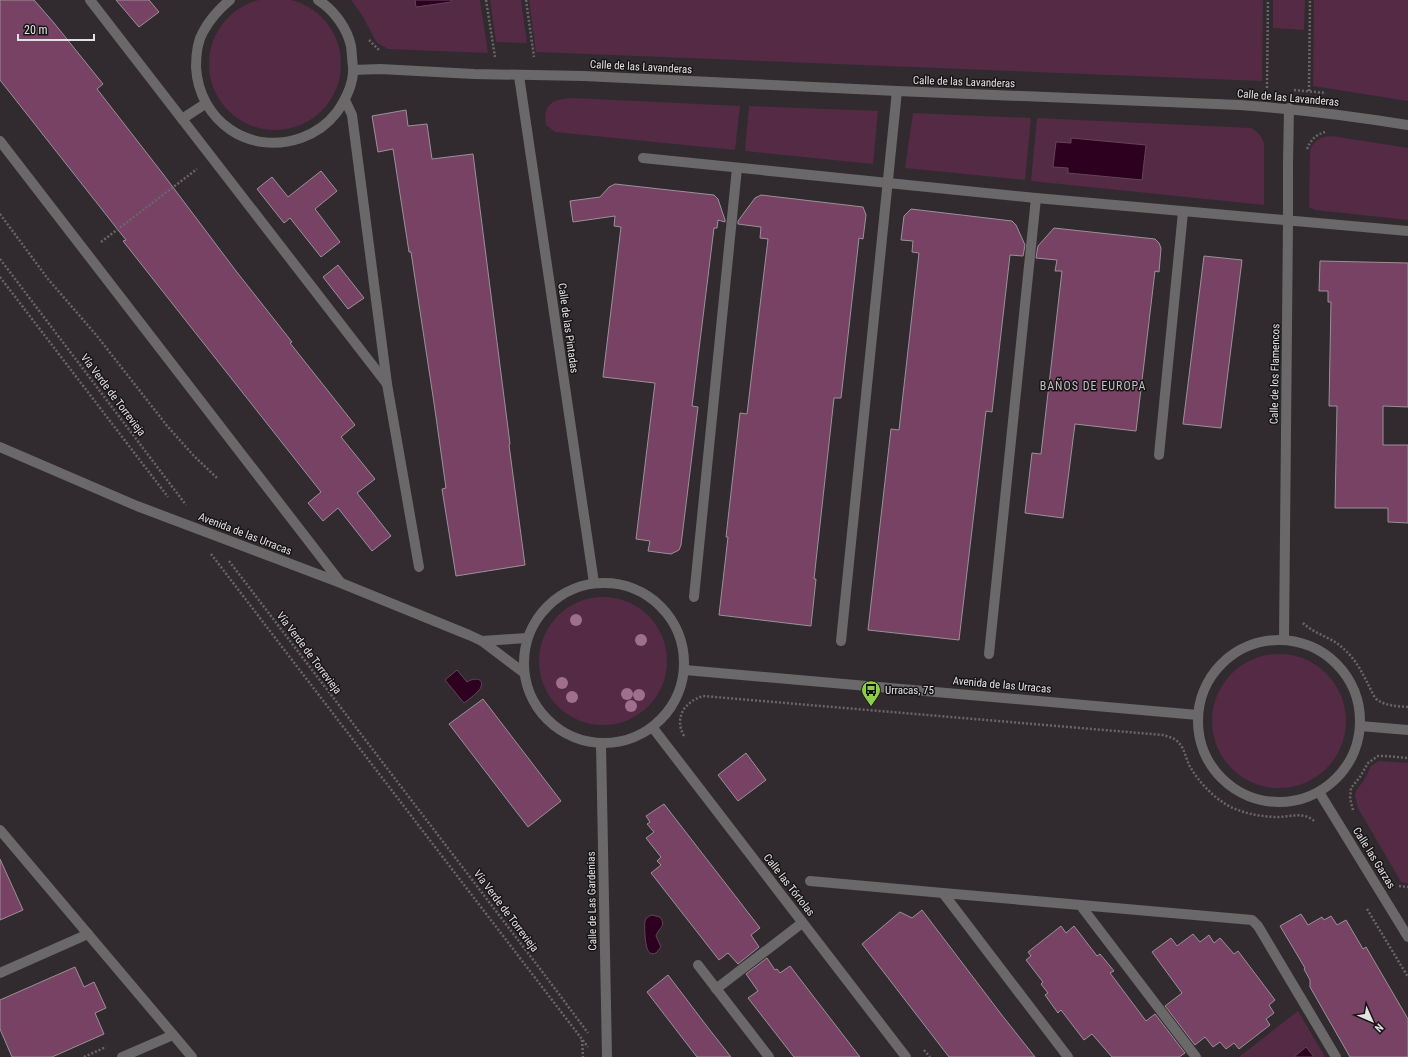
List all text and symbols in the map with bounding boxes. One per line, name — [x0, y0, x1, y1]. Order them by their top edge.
scale bar — [18, 16, 94, 42]
text: 20 m — [24, 23, 48, 37]
street label: Calle de las Lavanderas — [590, 58, 692, 76]
street label: Calle de las Lavanderas — [913, 74, 1015, 90]
street label: Calle de las Lavanderas — [1236, 87, 1340, 109]
street label: Calle de las Pintadas — [555, 282, 581, 374]
street label: Calle de los Flamencos — [1268, 324, 1282, 424]
street label: Vía Verde de Torrevieja — [78, 351, 148, 439]
district label: BAÑOS DE EUROPA — [1040, 377, 1146, 393]
street label: Avenida de las Urracas — [197, 510, 293, 558]
street label: Vía Verde de Torrevieja — [274, 609, 344, 697]
street label: Avenida de las Urracas — [952, 674, 1052, 696]
bus stop icon: Urracas, 75 — [860, 679, 882, 707]
place label: Urracas, 75 — [885, 684, 934, 697]
street label: Calle las Garzas — [1350, 825, 1398, 891]
street label: Calle de Las Gardenias — [585, 851, 599, 951]
street label: Calle las Tórtolas — [761, 851, 817, 919]
street label: Vía Verde de Torrevieja — [471, 867, 541, 955]
north arrow — [1352, 1001, 1392, 1041]
text: N — [1372, 1021, 1386, 1035]

